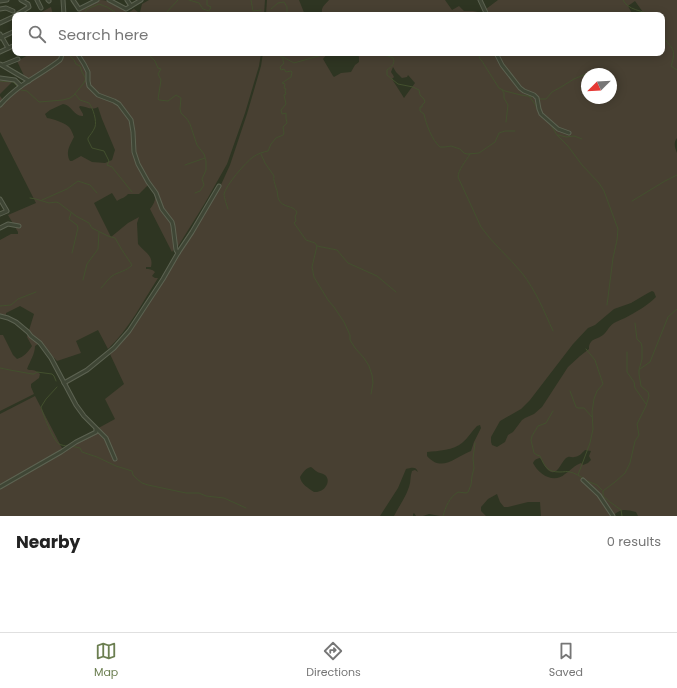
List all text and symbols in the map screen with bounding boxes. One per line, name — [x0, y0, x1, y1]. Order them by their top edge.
search box — [12, 12, 665, 56]
icon: search — [26, 23, 48, 45]
text: Search here — [58, 24, 148, 45]
north arrow — [581, 68, 617, 104]
text: Nearby — [16, 530, 80, 554]
text: 0 results — [607, 532, 661, 551]
tab: Map — [94, 640, 118, 681]
tab: Directions — [306, 640, 361, 681]
tab: Saved — [549, 640, 583, 681]

